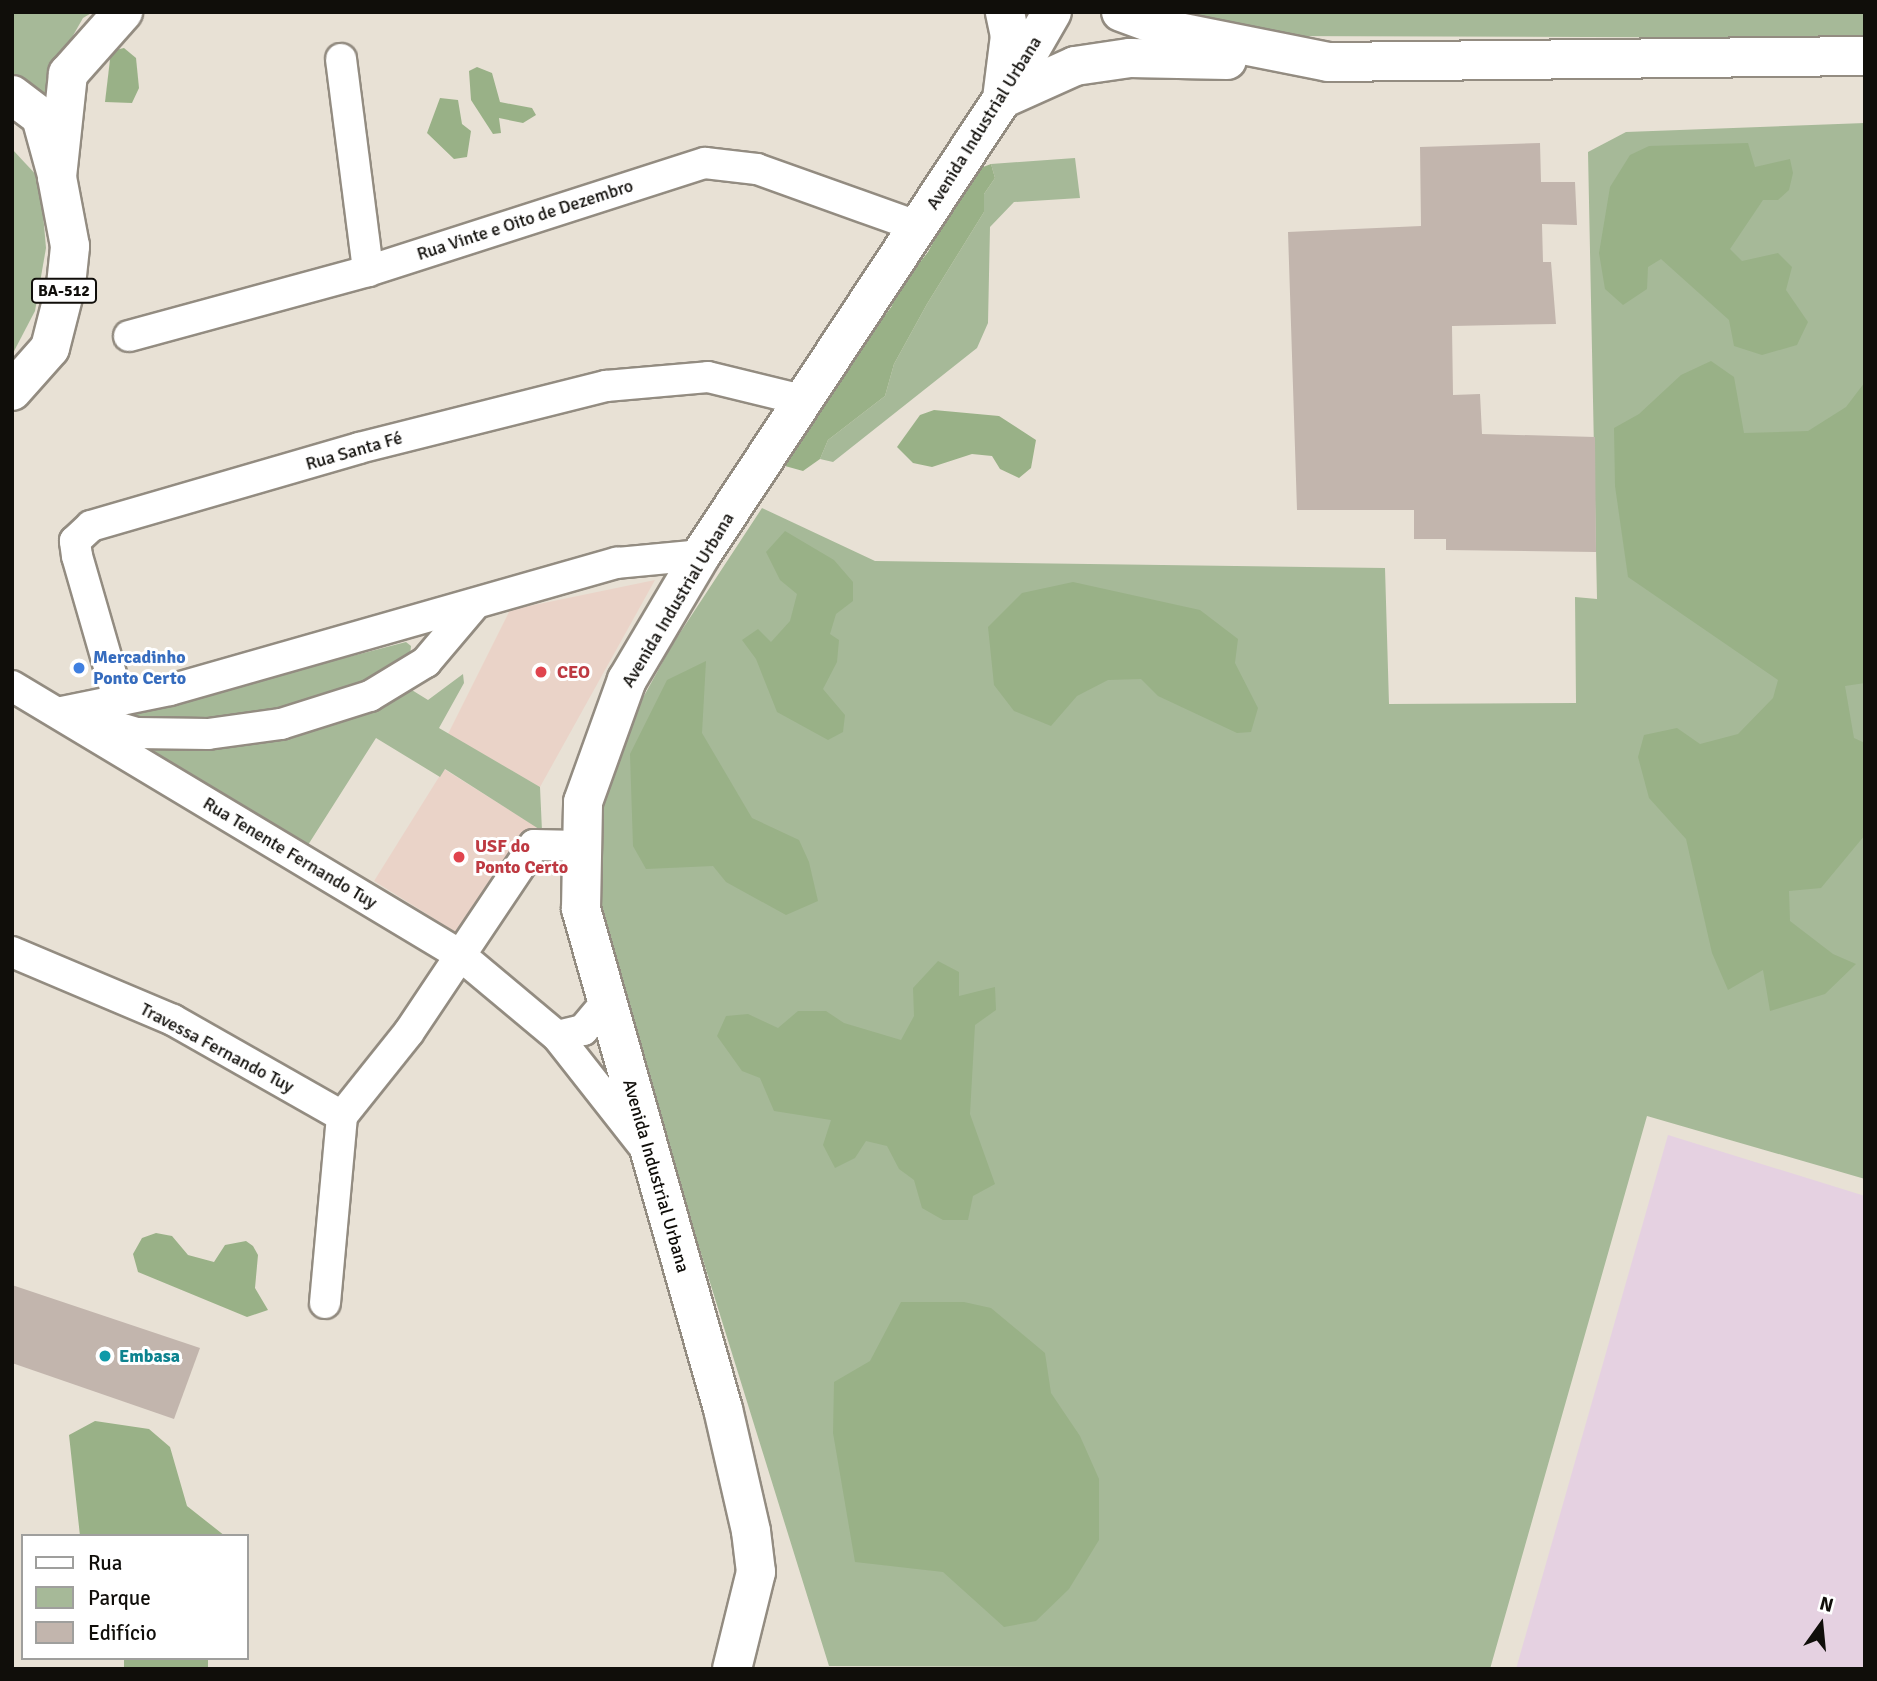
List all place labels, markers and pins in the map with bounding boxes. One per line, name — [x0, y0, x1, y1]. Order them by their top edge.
place label: Mercadinho Ponto Certo — [93, 647, 186, 690]
marker: Mercadinho Ponto Certo — [71, 660, 87, 676]
place label: CEO — [557, 661, 590, 683]
marker: CEO — [531, 662, 551, 682]
place label: USF do Ponto Certo — [475, 836, 568, 878]
marker: USF do Ponto Certo — [449, 847, 469, 867]
place label: Embasa — [119, 1345, 180, 1367]
marker: Embasa — [97, 1348, 113, 1364]

